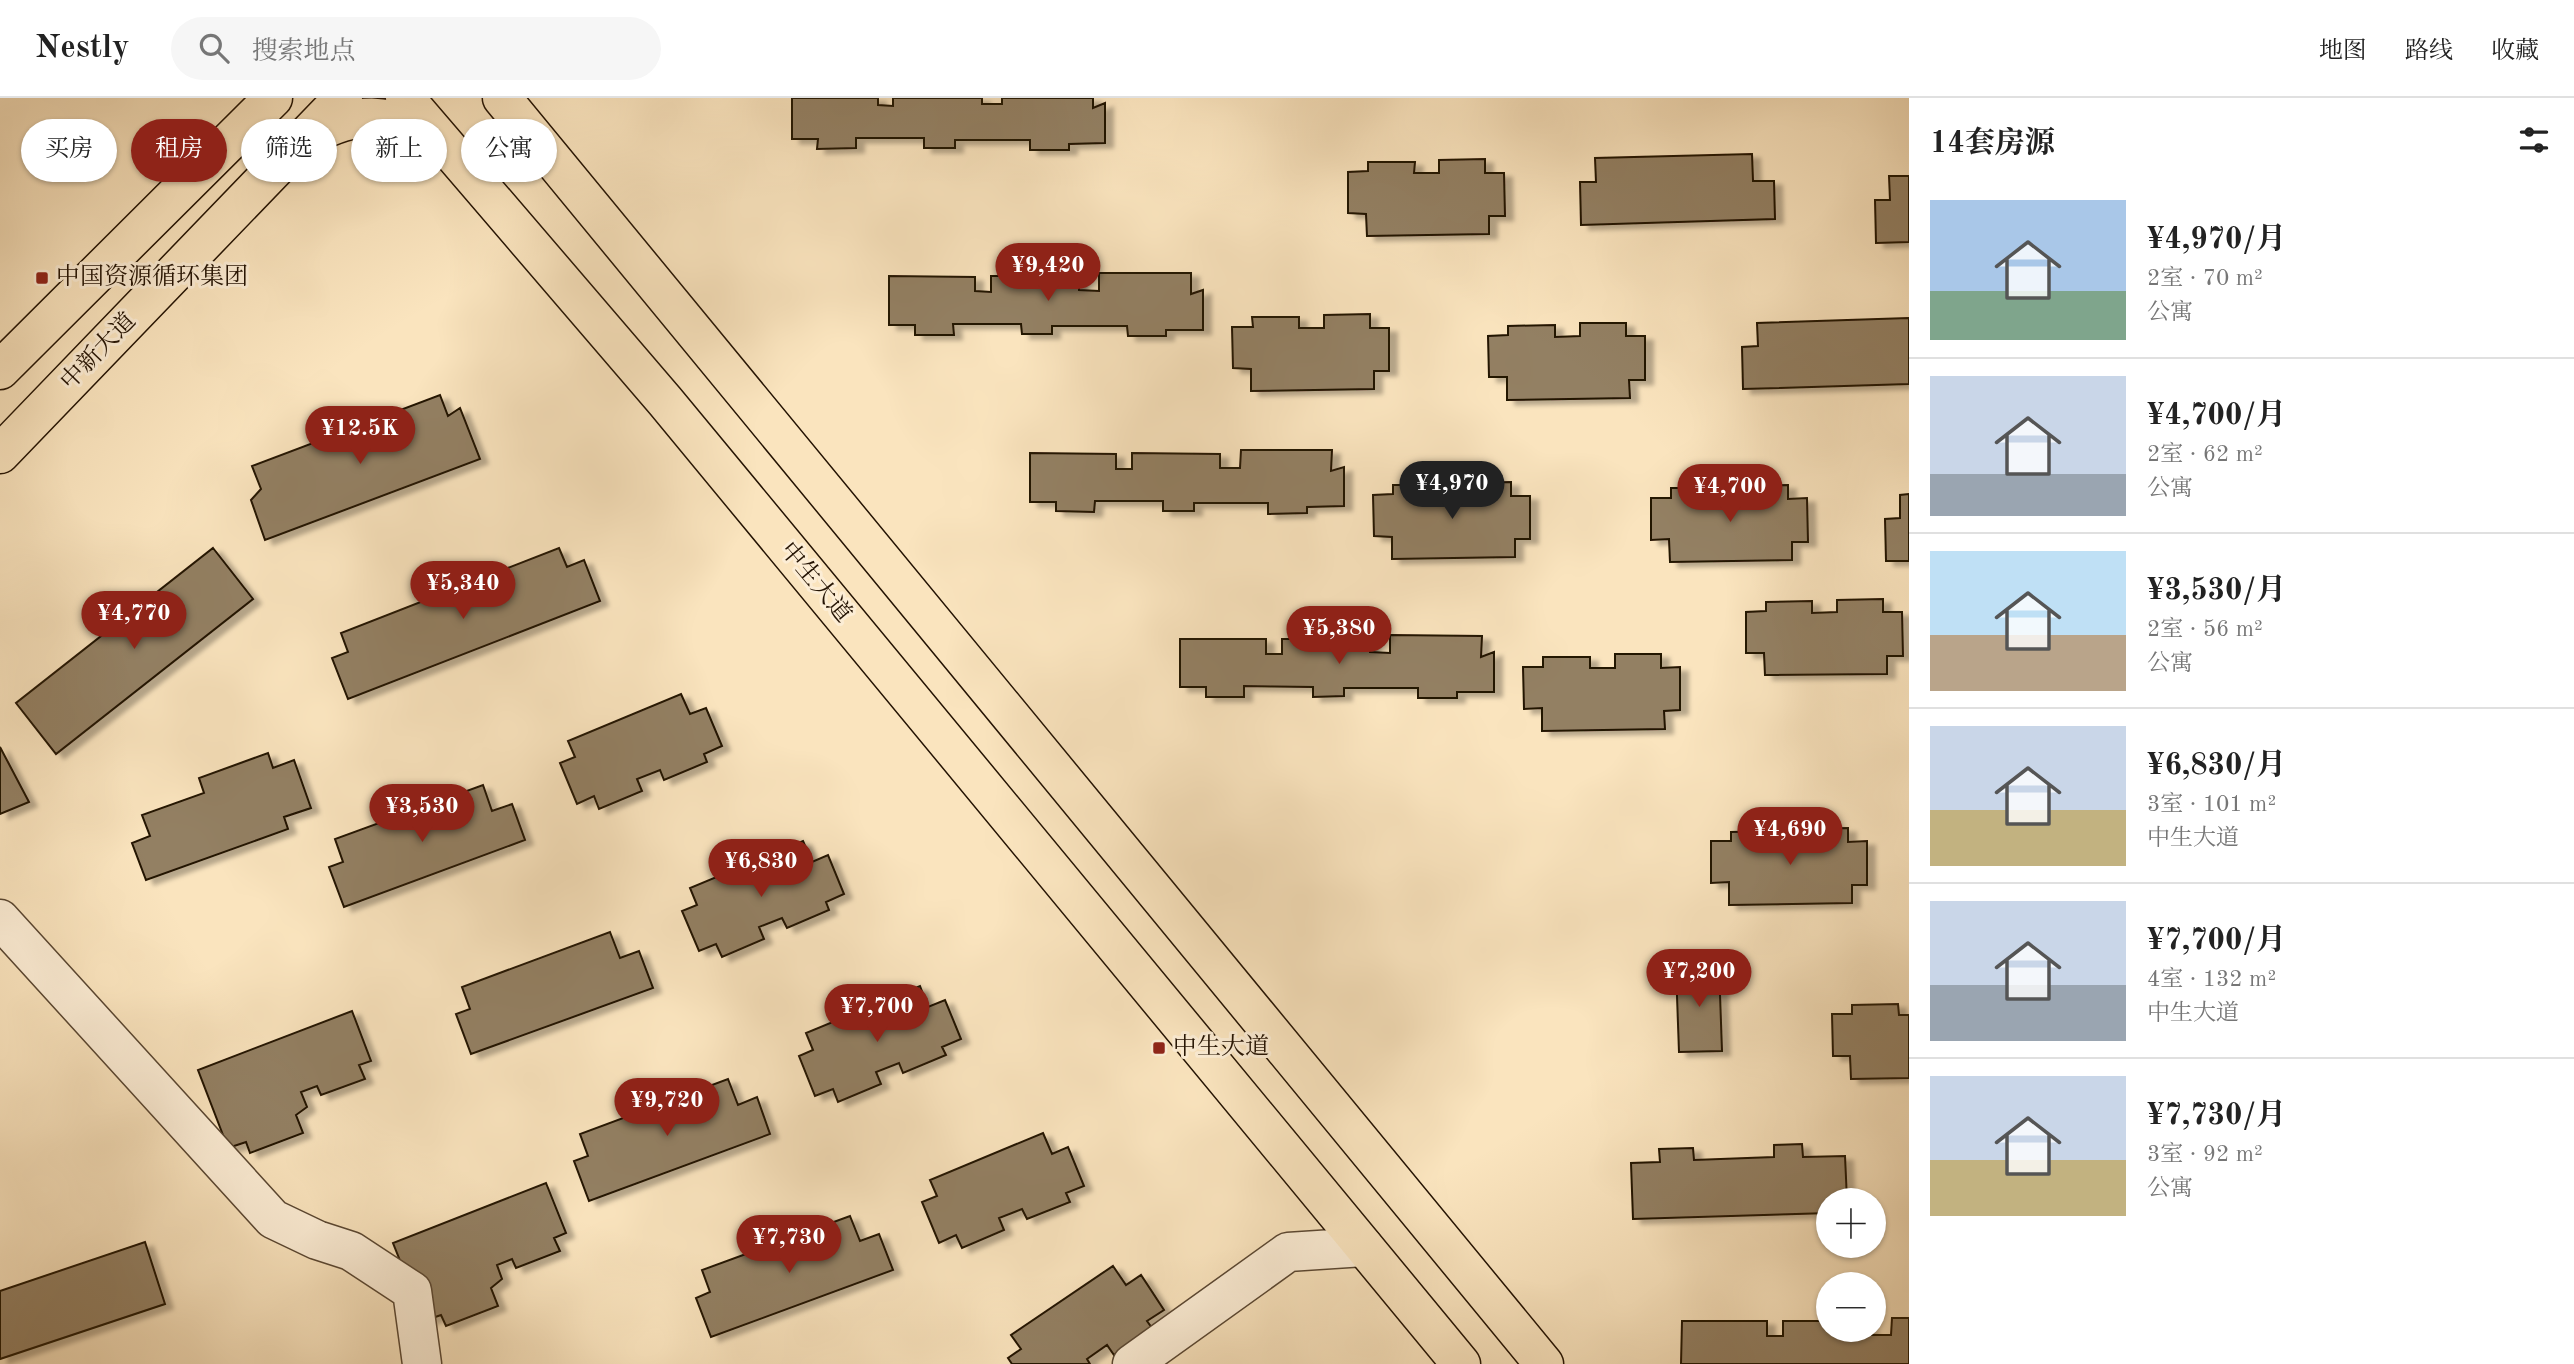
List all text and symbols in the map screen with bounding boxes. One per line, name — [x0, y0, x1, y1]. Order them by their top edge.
search box — [171, 17, 661, 80]
icon: search — [195, 29, 233, 67]
text: Nestly — [35, 32, 129, 65]
text: 搜索地点 — [251, 39, 355, 65]
text: 地图 — [2319, 40, 2367, 64]
text: 路线 — [2405, 40, 2453, 64]
text: 收藏 — [2491, 40, 2539, 64]
chip: 买房 — [21, 119, 117, 182]
chip: 租房 — [131, 119, 227, 182]
chip: 筛选 — [241, 119, 337, 182]
chip: 新上 — [351, 119, 447, 182]
chip: 公寓 — [461, 119, 557, 182]
icon: filters — [2515, 121, 2553, 159]
text: 14套房源 — [1930, 129, 2055, 159]
text: ¥4,970/月 — [2147, 225, 2286, 255]
icon: home — [1986, 228, 2070, 312]
pin: ¥9,420 — [991, 244, 1105, 303]
text: ¥9,420 — [1011, 254, 1085, 277]
place label: 中国资源循环集团 — [56, 263, 248, 290]
text: 2室 · 70 m² — [2147, 267, 2263, 290]
marker: 中国资源循环集团 — [34, 270, 50, 286]
text: 公寓 — [2147, 301, 2193, 324]
street label: 中新大道 — [55, 307, 141, 395]
text: ¥4,700/月 — [2147, 401, 2286, 431]
icon: home — [1986, 404, 2070, 488]
pin: ¥12.5K — [303, 406, 417, 466]
text: ¥12.5K — [321, 417, 399, 440]
text: 2室 · 62 m² — [2147, 443, 2263, 466]
pin: ¥4,970 — [1395, 462, 1509, 521]
pin: ¥4,700 — [1673, 464, 1787, 524]
text: ¥4,970 — [1415, 472, 1489, 495]
text: ¥4,700 — [1693, 475, 1767, 498]
text: 公寓 — [2147, 477, 2193, 500]
street label: 中生大道 — [775, 537, 857, 627]
pin: ¥5,340 — [406, 561, 520, 621]
text: ¥5,340 — [426, 572, 500, 595]
text: ¥3,530/月 — [2147, 576, 2286, 606]
icon: home — [1986, 579, 2070, 663]
pin: ¥4,770 — [77, 592, 191, 651]
text: ¥4,770 — [97, 602, 171, 625]
pin: ¥5,380 — [1282, 606, 1396, 666]
text: ¥5,380 — [1302, 617, 1376, 640]
text: 2室 · 56 m² — [2147, 618, 2263, 641]
text: 公寓 — [2147, 652, 2193, 675]
text: ¥6,830/月 — [2147, 751, 2286, 781]
icon: home — [1986, 754, 2070, 838]
pin: ¥3,530 — [365, 784, 479, 844]
text: 3室 · 101 m² — [2147, 793, 2276, 816]
text: ¥3,530 — [385, 795, 459, 818]
pin: ¥4,690 — [1733, 808, 1847, 867]
text: ¥4,690 — [1753, 818, 1827, 841]
text: 中生大道 — [2147, 827, 2239, 850]
pin: ¥6,830 — [704, 840, 818, 899]
text: ¥6,830 — [724, 850, 798, 873]
text: ¥7,700/月 — [2147, 926, 2286, 956]
icon: home — [1986, 929, 2070, 1013]
pin: ¥7,200 — [1642, 950, 1756, 1009]
text: ¥7,200 — [1662, 960, 1736, 983]
text: 4室 · 132 m² — [2147, 968, 2276, 991]
pin: ¥7,700 — [820, 984, 934, 1044]
text: ¥7,700 — [840, 995, 914, 1018]
text: 中生大道 — [2147, 1002, 2239, 1025]
place label: 中生大道 — [1173, 1033, 1269, 1060]
marker: 中生大道 — [1151, 1040, 1167, 1056]
pin: ¥9,720 — [610, 1079, 724, 1138]
text: ¥9,720 — [630, 1089, 704, 1112]
text: ¥7,730/月 — [2147, 1101, 2286, 1131]
icon: home — [1986, 1104, 2070, 1188]
text: 3室 · 92 m² — [2147, 1143, 2263, 1166]
text: 公寓 — [2147, 1177, 2193, 1200]
map controls — [1816, 1188, 1886, 1342]
button: + — [1816, 1188, 1886, 1258]
pin: ¥7,730 — [732, 1216, 846, 1275]
text: ¥7,730 — [752, 1226, 826, 1249]
button: − — [1816, 1272, 1886, 1342]

